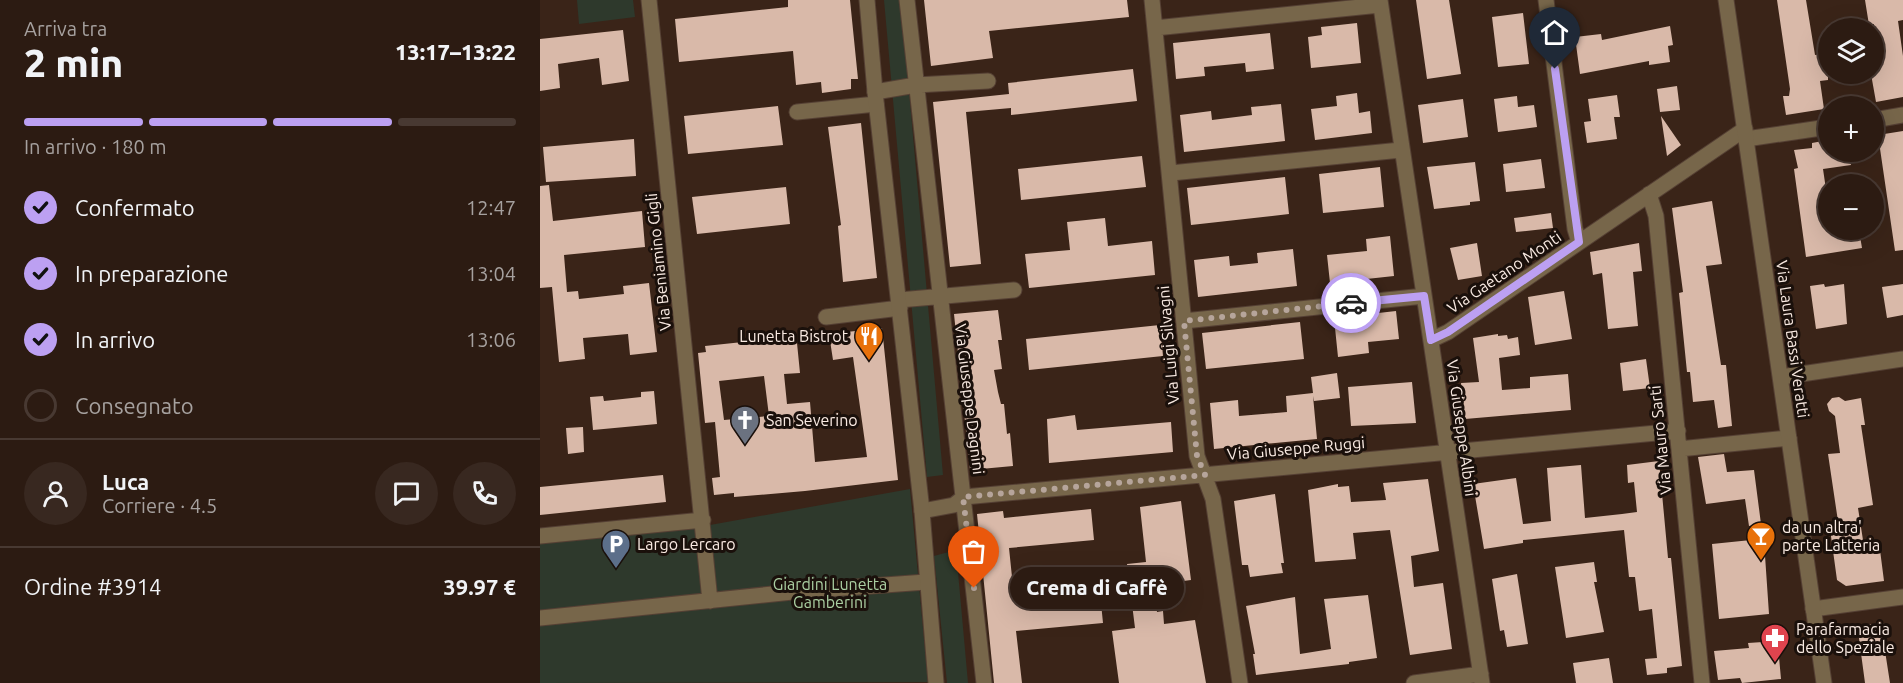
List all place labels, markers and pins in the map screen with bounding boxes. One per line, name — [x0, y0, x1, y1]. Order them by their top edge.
pin — [1529, 7, 1580, 69]
restaurant icon: Lunetta Bistrot — [853, 320, 885, 362]
place label: Lunetta Bistrot — [739, 327, 849, 345]
church icon: San Severino — [729, 404, 761, 446]
place label: San Severino — [766, 411, 858, 429]
place label: da un altra' parte Latteria — [1782, 518, 1880, 554]
bar icon: da un altra' parte Latteria — [1745, 520, 1777, 562]
pin — [948, 526, 999, 588]
parking icon: Largo Lercaro — [600, 528, 632, 570]
place label: Largo Lercaro — [637, 535, 736, 553]
callout: Crema di Caffè — [1010, 567, 1184, 609]
place label: Parafarmacia dello Speziale — [1796, 620, 1895, 656]
pharmacy icon: Parafarmacia dello Speziale — [1759, 622, 1791, 664]

